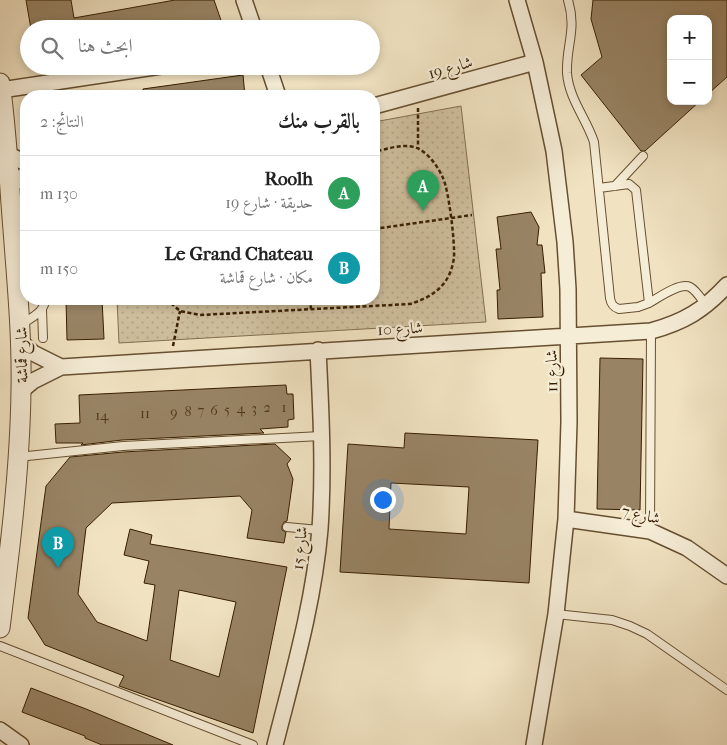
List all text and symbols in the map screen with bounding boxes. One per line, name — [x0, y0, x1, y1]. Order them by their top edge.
map controls — [667, 15, 712, 105]
button: + — [667, 15, 712, 60]
search box — [20, 20, 380, 75]
icon: search — [38, 34, 66, 62]
text: ابحث هنا — [78, 35, 133, 57]
street label: شارع 19 — [426, 52, 476, 87]
button: − — [667, 60, 712, 105]
text: بالقرب منك — [278, 109, 360, 133]
text: النتائج: 2 — [40, 112, 84, 131]
text: Roolh — [264, 168, 313, 190]
pin: A — [407, 170, 439, 211]
text: 130 m — [40, 184, 78, 203]
text: A — [339, 184, 349, 203]
text: حديقة · شارع 19 — [225, 193, 313, 212]
text: Le Grand Chateau — [164, 243, 313, 265]
text: 150 m — [40, 259, 78, 278]
text: B — [339, 259, 349, 278]
text: مكان · شارع قماشة — [220, 268, 313, 287]
street label: شارع 10 — [377, 318, 424, 343]
street label: شارع قماشة — [12, 327, 35, 383]
street label: شارع 11 — [542, 349, 565, 392]
house number: 2 — [263, 399, 271, 416]
house number: 1 — [282, 399, 287, 416]
house number: 4 — [237, 400, 246, 417]
house number: 3 — [251, 400, 257, 417]
house number: 5 — [224, 401, 230, 418]
house number: 7 — [198, 402, 205, 419]
house number: 6 — [210, 402, 218, 419]
house number: 8 — [184, 403, 192, 420]
house number: 9 — [170, 404, 178, 421]
house number: 11 — [140, 405, 150, 422]
house number: 14 — [95, 407, 109, 424]
your location — [370, 487, 396, 513]
street label: شارع 7 — [619, 501, 662, 532]
street label: شارع 15 — [288, 525, 315, 571]
pin: B — [42, 527, 74, 568]

